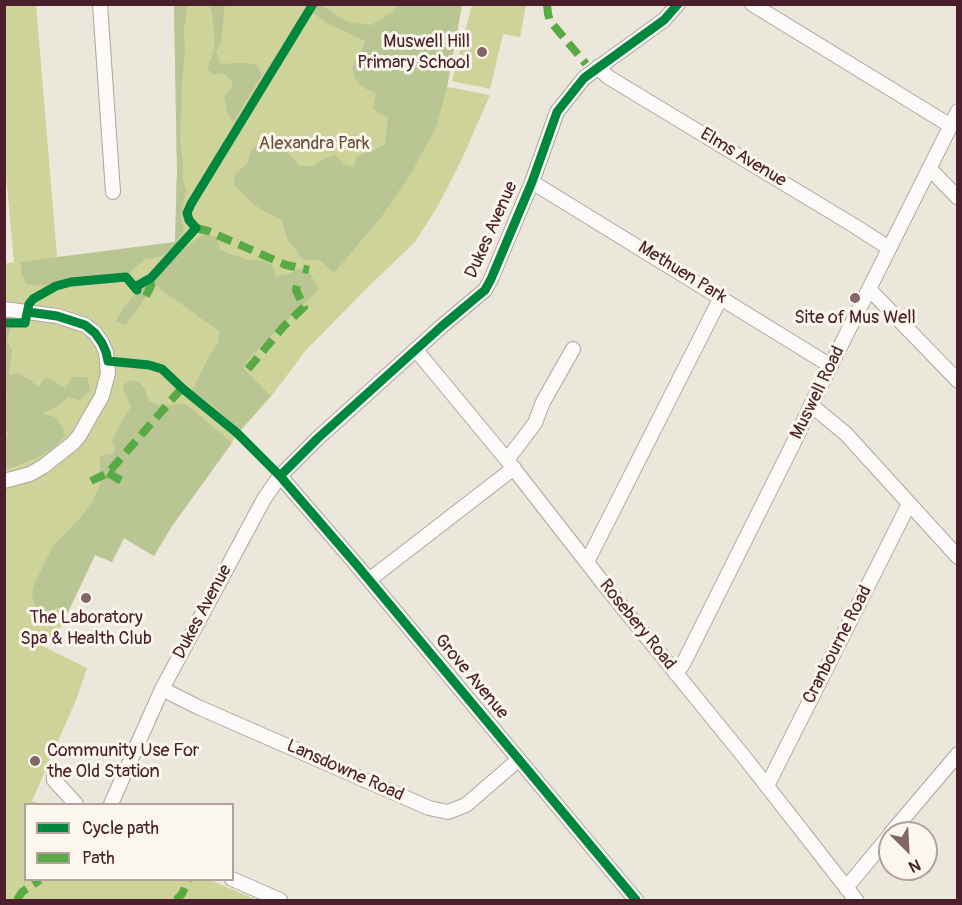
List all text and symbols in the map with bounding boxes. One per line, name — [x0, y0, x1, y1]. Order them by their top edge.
place label: Muswell Hill Primary School — [357, 31, 470, 74]
marker: Muswell Hill Primary School — [475, 45, 489, 59]
street label: Elms Avenue — [696, 124, 790, 192]
park label: Alexandra Park — [259, 133, 369, 155]
street label: Dukes Avenue — [461, 178, 523, 282]
street label: Methuen Park — [634, 237, 730, 309]
marker: Site of Mus Well — [848, 291, 862, 305]
place label: Site of Mus Well — [794, 307, 916, 329]
street label: Muswell Road — [786, 343, 850, 443]
street label: Dukes Avenue — [169, 561, 237, 663]
street label: Rosebery Road — [594, 575, 680, 675]
street label: Cranbourne Road — [799, 582, 877, 708]
marker: The Laboratory Spa & Health Club — [79, 591, 93, 605]
place label: The Laboratory Spa & Health Club — [20, 607, 152, 650]
street label: Grove Avenue — [429, 630, 513, 724]
street label: Lansdowne Road — [283, 735, 407, 807]
place label: Community Use For the Old Station — [47, 740, 199, 783]
marker: Community Use For the Old Station — [28, 754, 42, 768]
legend — [24, 803, 234, 881]
text: Cycle path — [82, 817, 159, 840]
north arrow — [878, 821, 938, 881]
text: Path — [82, 847, 115, 870]
text: N — [906, 854, 924, 877]

